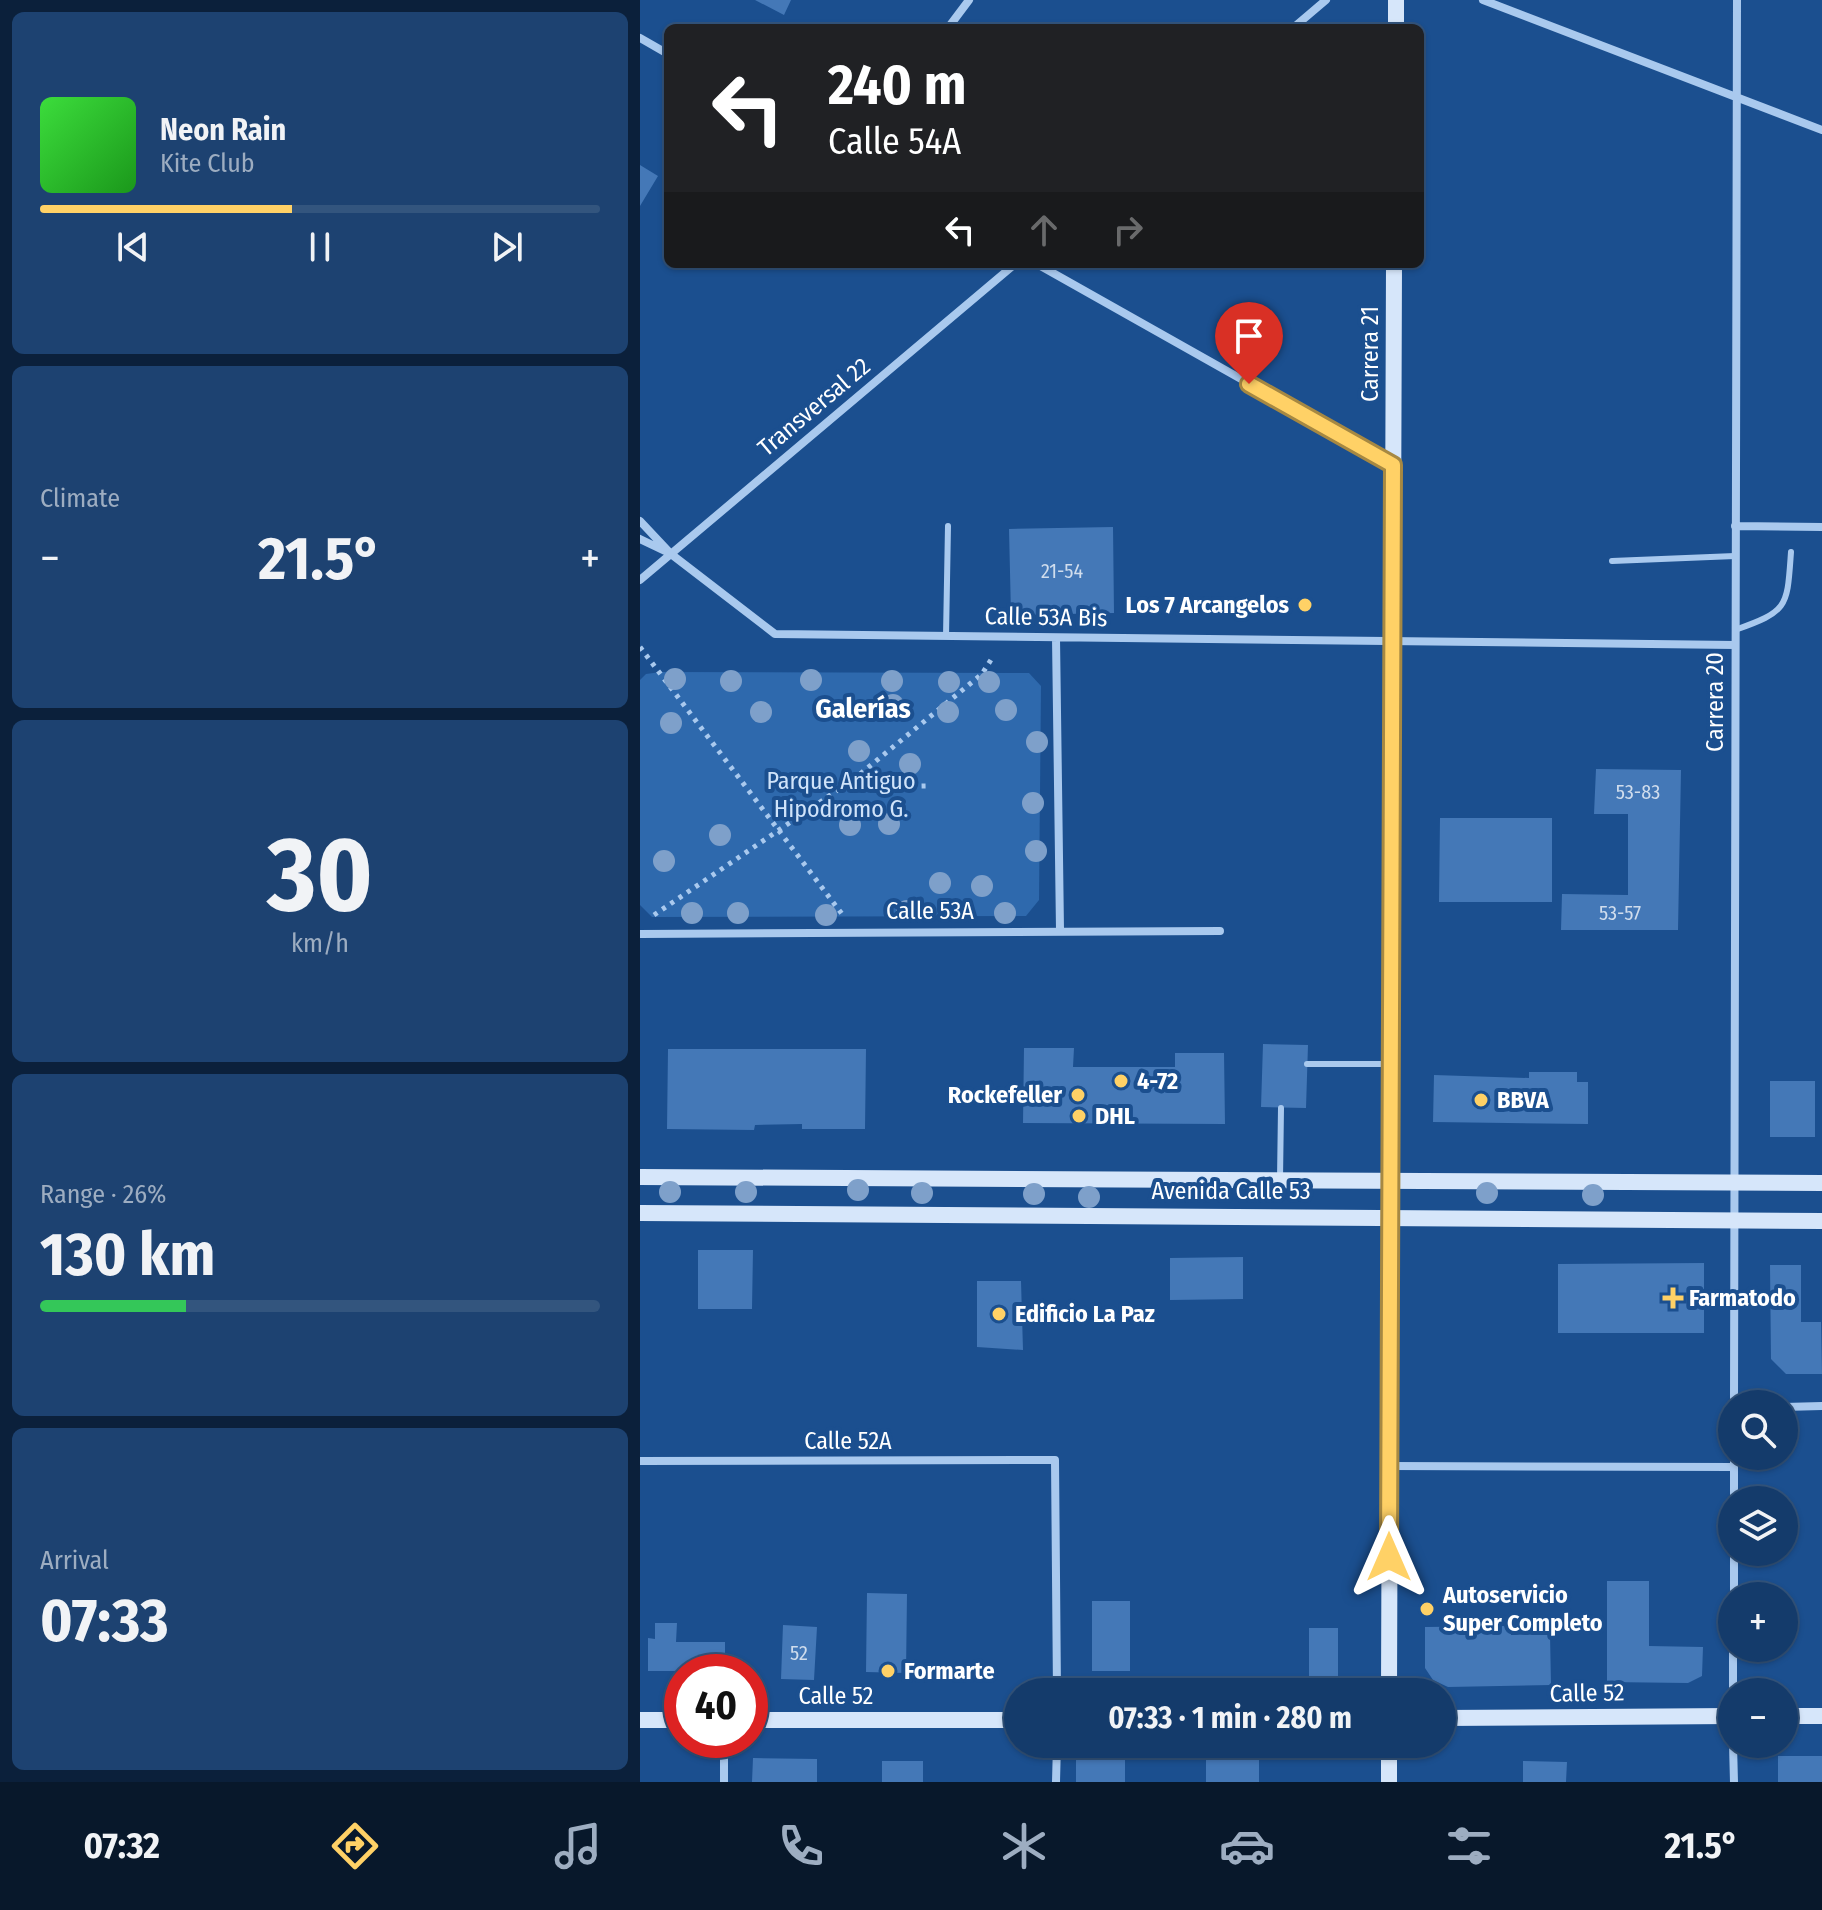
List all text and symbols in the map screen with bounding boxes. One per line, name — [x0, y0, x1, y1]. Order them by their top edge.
text: 240 m — [828, 52, 967, 119]
icon: left — [696, 56, 800, 160]
text: Neon Rain — [160, 112, 286, 148]
text: Calle 54A — [828, 120, 961, 164]
text: Kite Club — [160, 148, 255, 179]
icon: left — [938, 208, 982, 252]
icon: ahead — [1022, 208, 1066, 252]
icon: right — [1106, 208, 1150, 252]
icon: previous — [111, 225, 155, 269]
icon: pause — [298, 225, 342, 269]
icon: next — [485, 225, 529, 269]
pin — [1215, 302, 1283, 384]
street label: Carrera 21 — [1356, 306, 1384, 402]
icon: arrive — [1227, 314, 1271, 358]
street label: Transversal 22 — [752, 352, 876, 462]
text: Climate — [40, 483, 120, 514]
text: 21.5° — [258, 523, 382, 595]
text: − — [40, 532, 60, 585]
text: + — [580, 532, 600, 585]
house number: 21-54 — [1041, 559, 1083, 583]
place label: Los 7 Arcangelos — [1126, 591, 1289, 619]
marker: Los 7 Arcangelos — [1296, 596, 1314, 614]
street label: Calle 53A Bis — [984, 602, 1108, 632]
street label: Carrera 20 — [1701, 652, 1729, 752]
district label: Galerías — [815, 692, 911, 725]
park label: Parque Antiguo Hipodromo G. — [766, 767, 916, 823]
house number: 53-83 — [1616, 780, 1660, 804]
text: 30 — [267, 813, 373, 938]
street label: Calle 53A — [886, 897, 974, 925]
house number: 53-57 — [1599, 901, 1641, 925]
text: km/h — [291, 928, 349, 959]
place label: 4-72 — [1137, 1067, 1178, 1095]
marker: 4-72 — [1112, 1072, 1130, 1090]
place label: Rockefeller — [948, 1081, 1062, 1109]
marker: Rockefeller — [1069, 1086, 1087, 1104]
place label: BBVA — [1497, 1086, 1550, 1114]
marker: BBVA — [1472, 1091, 1490, 1109]
place label: DHL — [1095, 1102, 1135, 1130]
marker: DHL — [1070, 1107, 1088, 1125]
street label: Avenida Calle 53 — [1151, 1177, 1311, 1205]
text: Range · 26% — [40, 1179, 167, 1210]
text: 130 km — [40, 1219, 215, 1291]
place label: Farmatodo — [1689, 1284, 1796, 1312]
marker: Farmatodo — [1664, 1289, 1682, 1307]
place label: Edificio La Paz — [1015, 1300, 1155, 1328]
marker: Edificio La Paz — [990, 1305, 1008, 1323]
map controls — [1718, 1390, 1798, 1758]
button: search — [1718, 1390, 1798, 1470]
street label: Calle 52A — [804, 1427, 892, 1455]
button: layers — [1718, 1486, 1798, 1566]
position arrow — [1347, 1515, 1431, 1599]
text: Arrival — [40, 1545, 109, 1576]
place label: Autoservicio Super Completo — [1442, 1581, 1603, 1637]
button: + — [1718, 1582, 1798, 1662]
text: 07:33 — [40, 1585, 169, 1657]
marker: Autoservicio Super Completo — [1418, 1600, 1436, 1618]
house number: 52 — [790, 1641, 808, 1665]
speed limit sign: 40 — [664, 1654, 768, 1758]
place label: Formarte — [904, 1657, 995, 1685]
marker: Formarte — [879, 1662, 897, 1680]
street label: Calle 52 — [1549, 1678, 1625, 1708]
button: − — [1718, 1678, 1798, 1758]
street label: Calle 52 — [799, 1682, 873, 1710]
text: 07:33 · 1 min · 280 m — [1108, 1700, 1352, 1736]
icon: directions — [327, 1818, 383, 1874]
icon: music — [550, 1818, 606, 1874]
icon: phone — [773, 1818, 829, 1874]
icon: climate — [996, 1818, 1052, 1874]
icon: car — [1219, 1818, 1275, 1874]
icon: filters — [1441, 1818, 1497, 1874]
text: 07:32 — [83, 1824, 160, 1868]
text: 21.5° — [1664, 1824, 1738, 1868]

